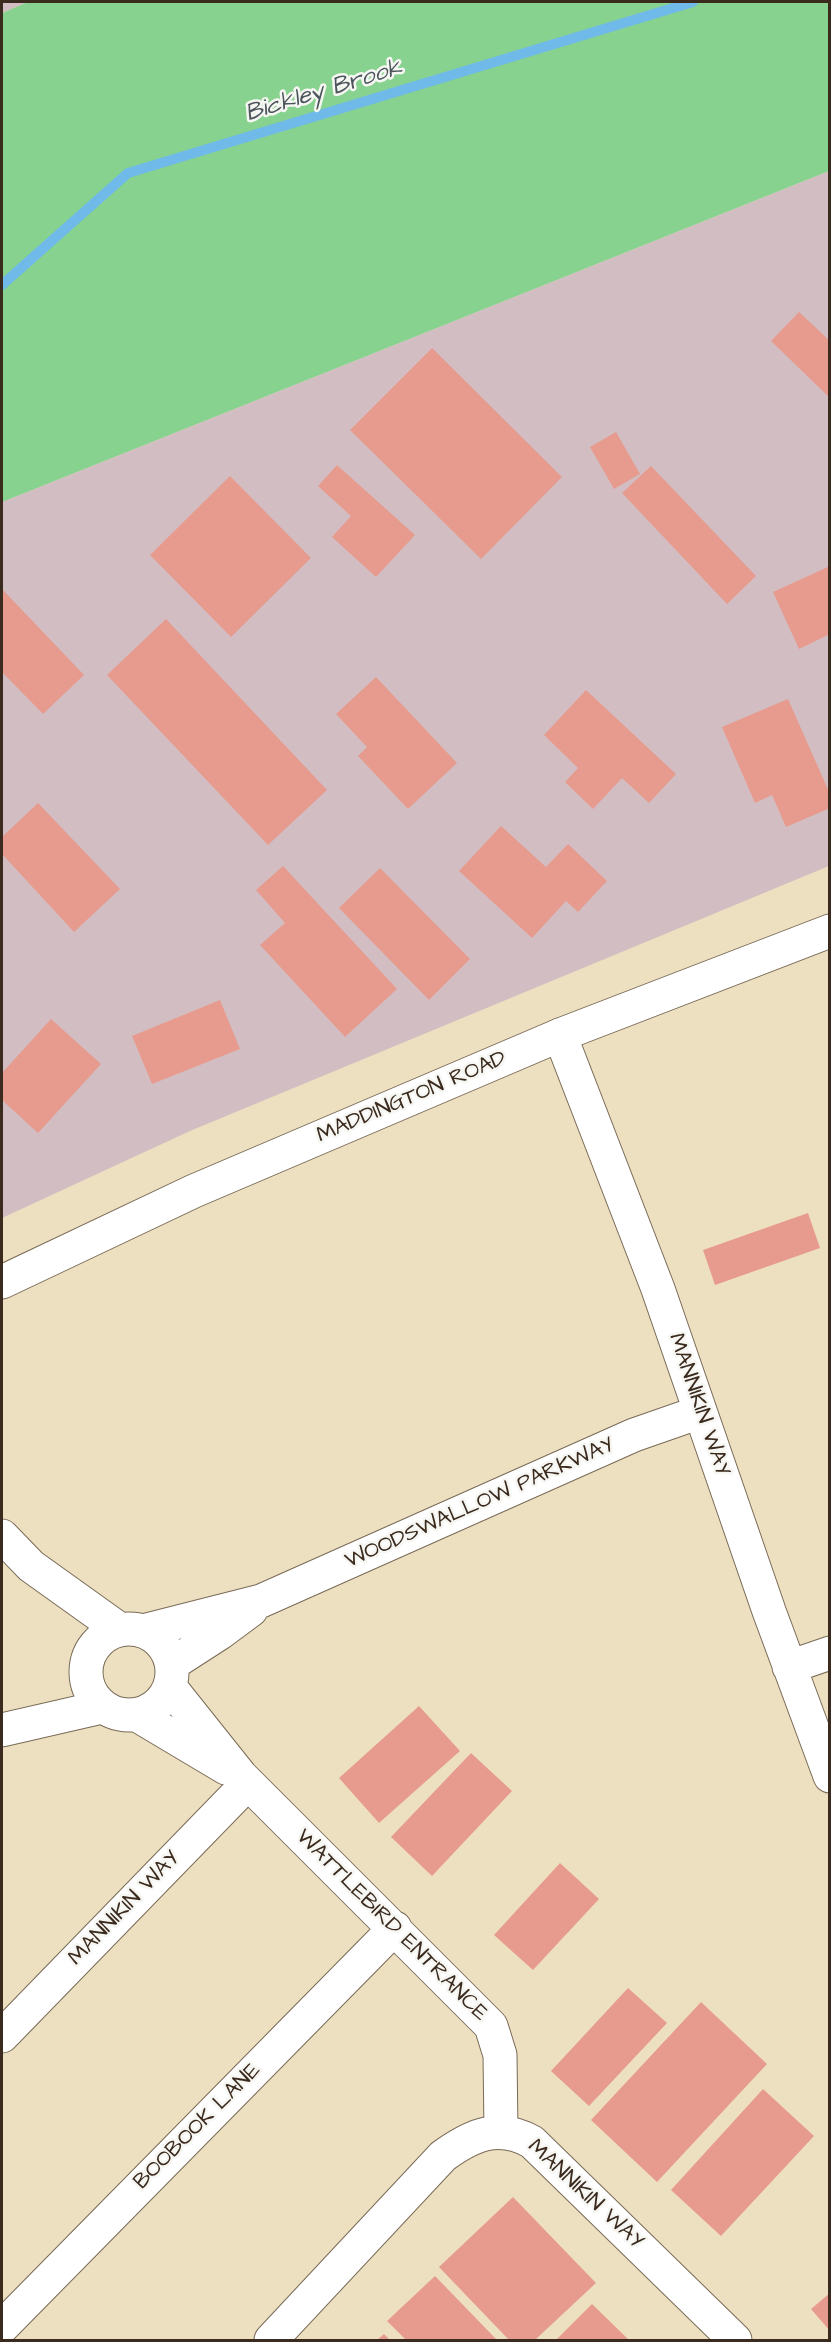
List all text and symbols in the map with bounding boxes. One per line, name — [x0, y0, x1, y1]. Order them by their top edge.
water label: Bickley Brook — [242, 55, 406, 129]
street label: MADDINGTON ROAD — [313, 1046, 511, 1150]
street label: MANNIKIN WAY — [661, 1330, 735, 1480]
street label: WOODSWALLOW PARKWAY — [341, 1433, 619, 1575]
street label: WATTLEBIRD ENTRANCE — [289, 1824, 493, 2028]
street label: MANNIKIN WAY — [64, 1846, 186, 1972]
street label: BOOBOOK LANE — [129, 2058, 267, 2196]
street label: MANNIKIN WAY — [522, 2135, 648, 2255]

